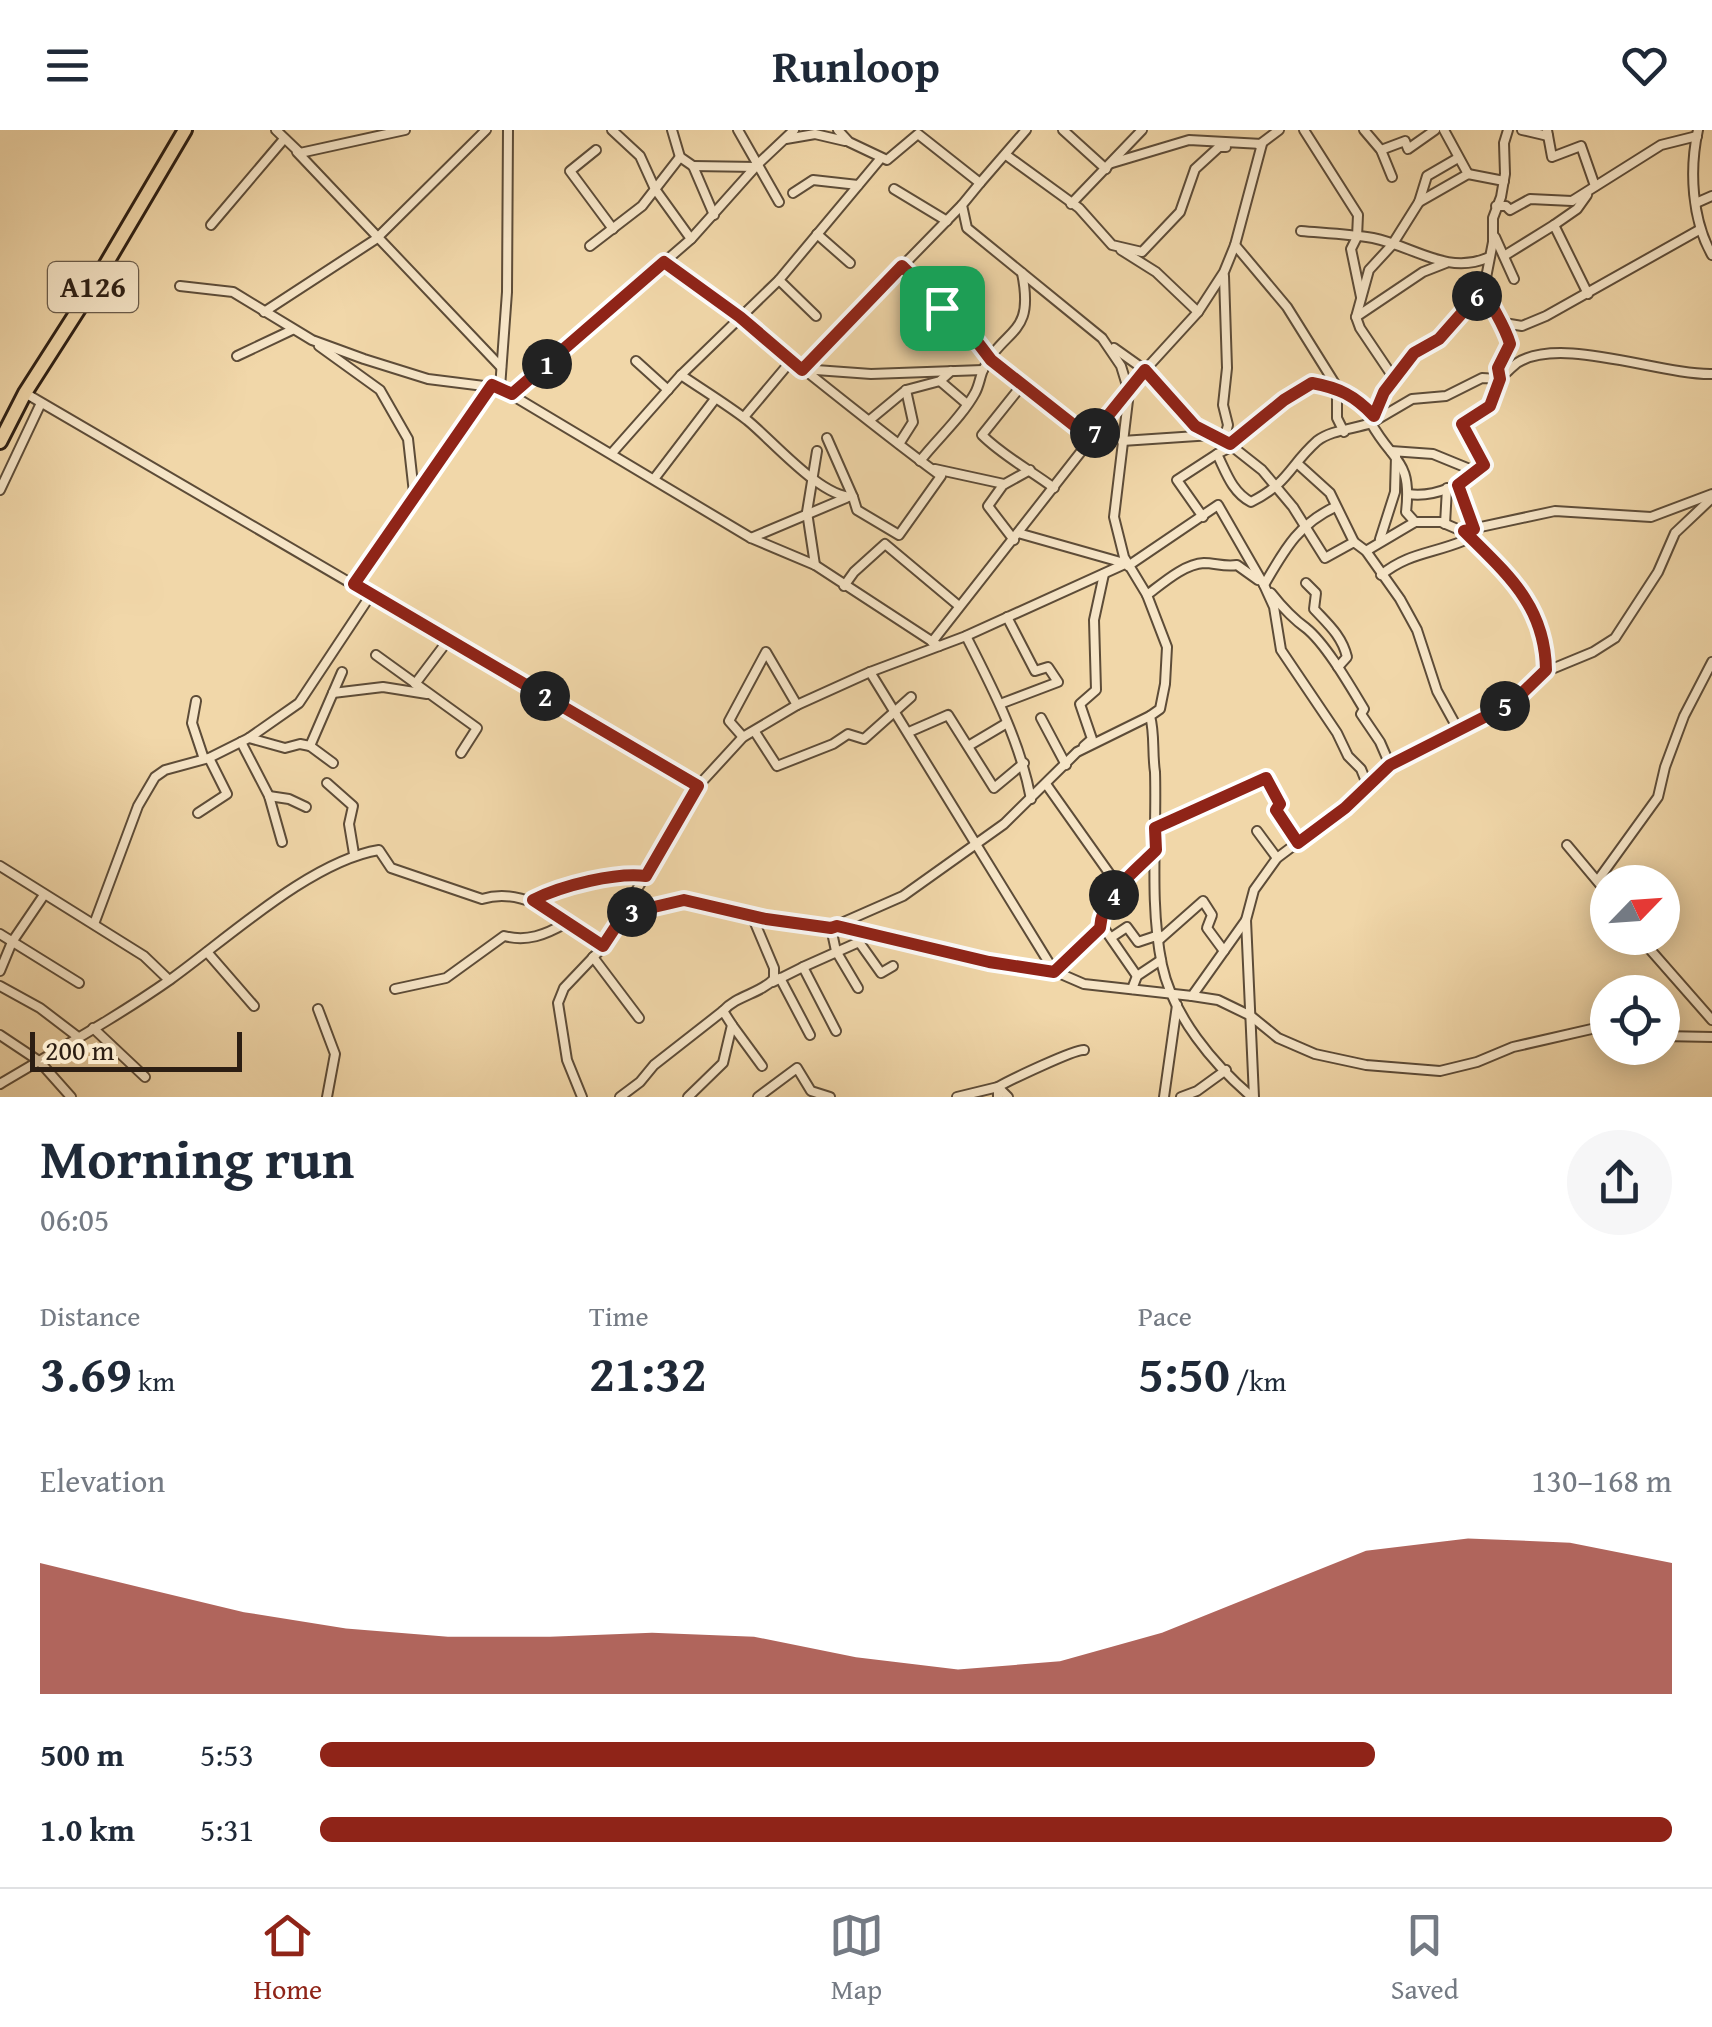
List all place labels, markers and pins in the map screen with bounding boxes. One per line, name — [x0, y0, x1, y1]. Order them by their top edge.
pin — [900, 266, 985, 351]
pin: 6 — [1452, 271, 1502, 321]
pin: 1 — [522, 339, 572, 389]
pin: 7 — [1070, 408, 1120, 458]
pin: 2 — [520, 671, 570, 721]
pin: 5 — [1480, 681, 1530, 731]
pin: 4 — [1089, 870, 1139, 920]
pin: 3 — [607, 887, 657, 937]

